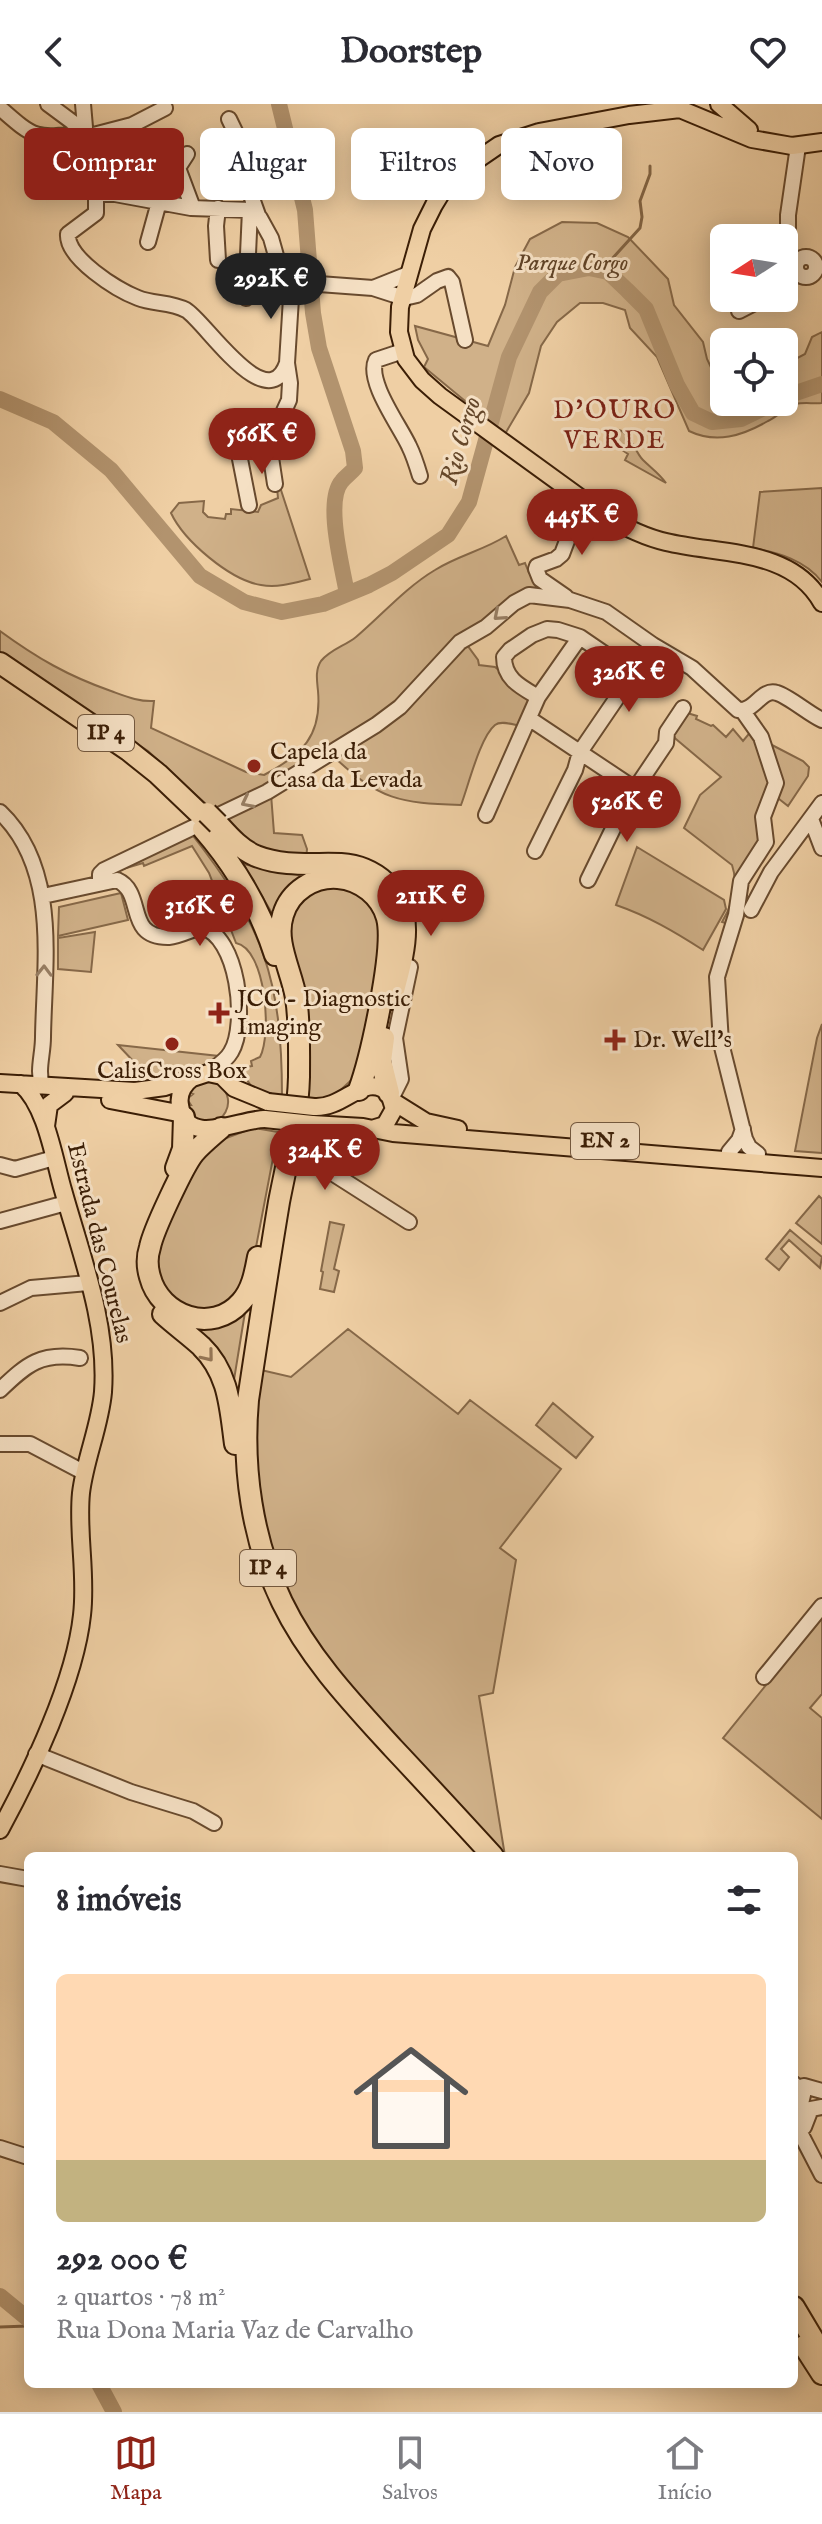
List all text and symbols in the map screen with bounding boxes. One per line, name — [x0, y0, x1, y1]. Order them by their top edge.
text: Doorstep — [340, 29, 482, 75]
icon: back — [32, 30, 76, 74]
icon: heart — [746, 30, 790, 74]
chip: Comprar — [24, 128, 184, 200]
chip: Alugar — [200, 128, 335, 200]
chip: Filtros — [351, 128, 485, 200]
chip: Novo — [501, 128, 622, 200]
north arrow — [710, 224, 798, 312]
map controls — [710, 224, 798, 416]
park label: Parque Corgo — [516, 248, 628, 279]
pin: 292K € — [206, 253, 336, 321]
text: 292K € — [233, 262, 309, 295]
button: locate — [710, 328, 798, 416]
water label: Rio Corgo — [433, 393, 490, 489]
district label: D'OURO VERDE — [553, 394, 677, 457]
pin: 566K € — [197, 408, 327, 476]
text: 566K € — [227, 417, 298, 450]
pin: 445K € — [517, 489, 647, 557]
text: 445K € — [545, 498, 619, 531]
one-way arrow — [493, 605, 508, 620]
pin: 326K € — [564, 646, 694, 714]
text: 326K € — [593, 655, 665, 688]
road number: IP 4 — [78, 715, 134, 751]
place label: Capela da Casa da Levada — [270, 737, 423, 796]
marker: Capela da Casa da Levada — [245, 757, 263, 775]
pin: 526K € — [562, 776, 692, 844]
text: 526K € — [591, 785, 663, 818]
one-way arrow — [241, 792, 256, 807]
pin: 211K € — [366, 870, 496, 938]
text: 211K € — [395, 879, 467, 912]
pin: 316K € — [135, 880, 265, 948]
text: 316K € — [165, 889, 235, 922]
one-way arrow — [35, 964, 52, 977]
place label: JCC - Diagnostic Imaging — [234, 984, 411, 1043]
marker: JCC - Diagnostic Imaging — [208, 1002, 230, 1024]
place label: Dr. Well's — [633, 1025, 732, 1056]
marker: Dr. Well's — [604, 1029, 626, 1051]
marker: CalisCross Box — [163, 1035, 181, 1053]
place label: CalisCross Box — [97, 1056, 247, 1087]
road number: EN 2 — [571, 1123, 639, 1159]
pin: 324K € — [260, 1124, 390, 1192]
text: 324K € — [288, 1133, 362, 1166]
street label: Estrada das Courelas — [59, 1140, 139, 1346]
one-way arrow — [198, 1346, 213, 1361]
road number: IP 4 — [240, 1550, 296, 1586]
icon: filters — [722, 1878, 766, 1922]
text: 8 imóveis — [56, 1879, 182, 1922]
icon: home — [339, 2026, 483, 2170]
text: 292 000 € — [56, 2238, 188, 2281]
text: 2 quartos · 78 m² — [56, 2281, 225, 2314]
text: Rua Dona Maria Vaz de Carvalho — [56, 2314, 413, 2347]
tab: Mapa — [110, 2431, 162, 2507]
tab: Salvos — [382, 2431, 438, 2507]
tab: Início — [658, 2431, 712, 2507]

